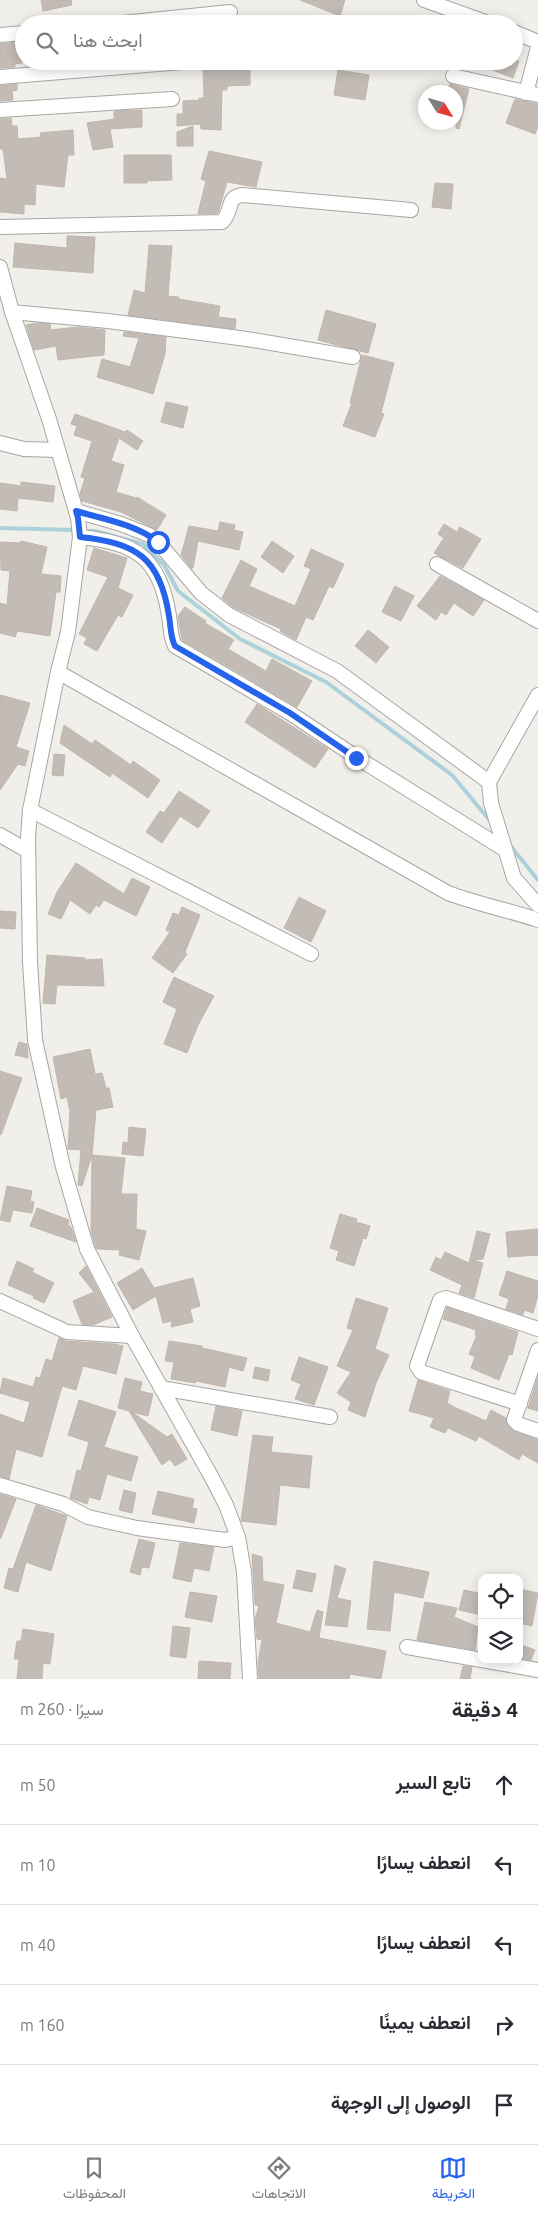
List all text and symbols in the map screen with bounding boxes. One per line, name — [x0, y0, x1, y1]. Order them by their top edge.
search box — [15, 15, 523, 70]
icon: search — [33, 29, 61, 57]
text: ابحث هنا — [73, 29, 143, 51]
north arrow — [418, 85, 463, 130]
route start — [147, 531, 170, 554]
route end — [345, 747, 368, 770]
map controls — [478, 1574, 523, 1664]
button: locate — [478, 1574, 523, 1619]
button: layers — [478, 1619, 523, 1664]
text: 4 دقيقة — [452, 1697, 518, 1721]
text: سيرًا · 260 m — [20, 1700, 104, 1718]
text: تابع السير — [396, 1771, 471, 1793]
icon: ahead — [490, 1771, 518, 1799]
text: 50 m — [20, 1776, 56, 1794]
text: انعطف يسارًا — [377, 1851, 471, 1873]
icon: left — [490, 1851, 518, 1879]
text: 10 m — [20, 1856, 56, 1874]
text: انعطف يسارًا — [377, 1931, 471, 1953]
icon: left — [490, 1931, 518, 1959]
text: 40 m — [20, 1936, 56, 1954]
text: انعطف يمينًا — [379, 2011, 471, 2033]
icon: right — [490, 2011, 518, 2039]
text: 160 m — [20, 2016, 65, 2034]
text: الوصول إلى الوجهة — [331, 2091, 471, 2113]
icon: arrive — [490, 2091, 518, 2119]
tab: المحفوظات — [63, 2154, 126, 2206]
tab: الاتجاهات — [252, 2154, 306, 2206]
tab: الخريطة — [432, 2154, 475, 2206]

